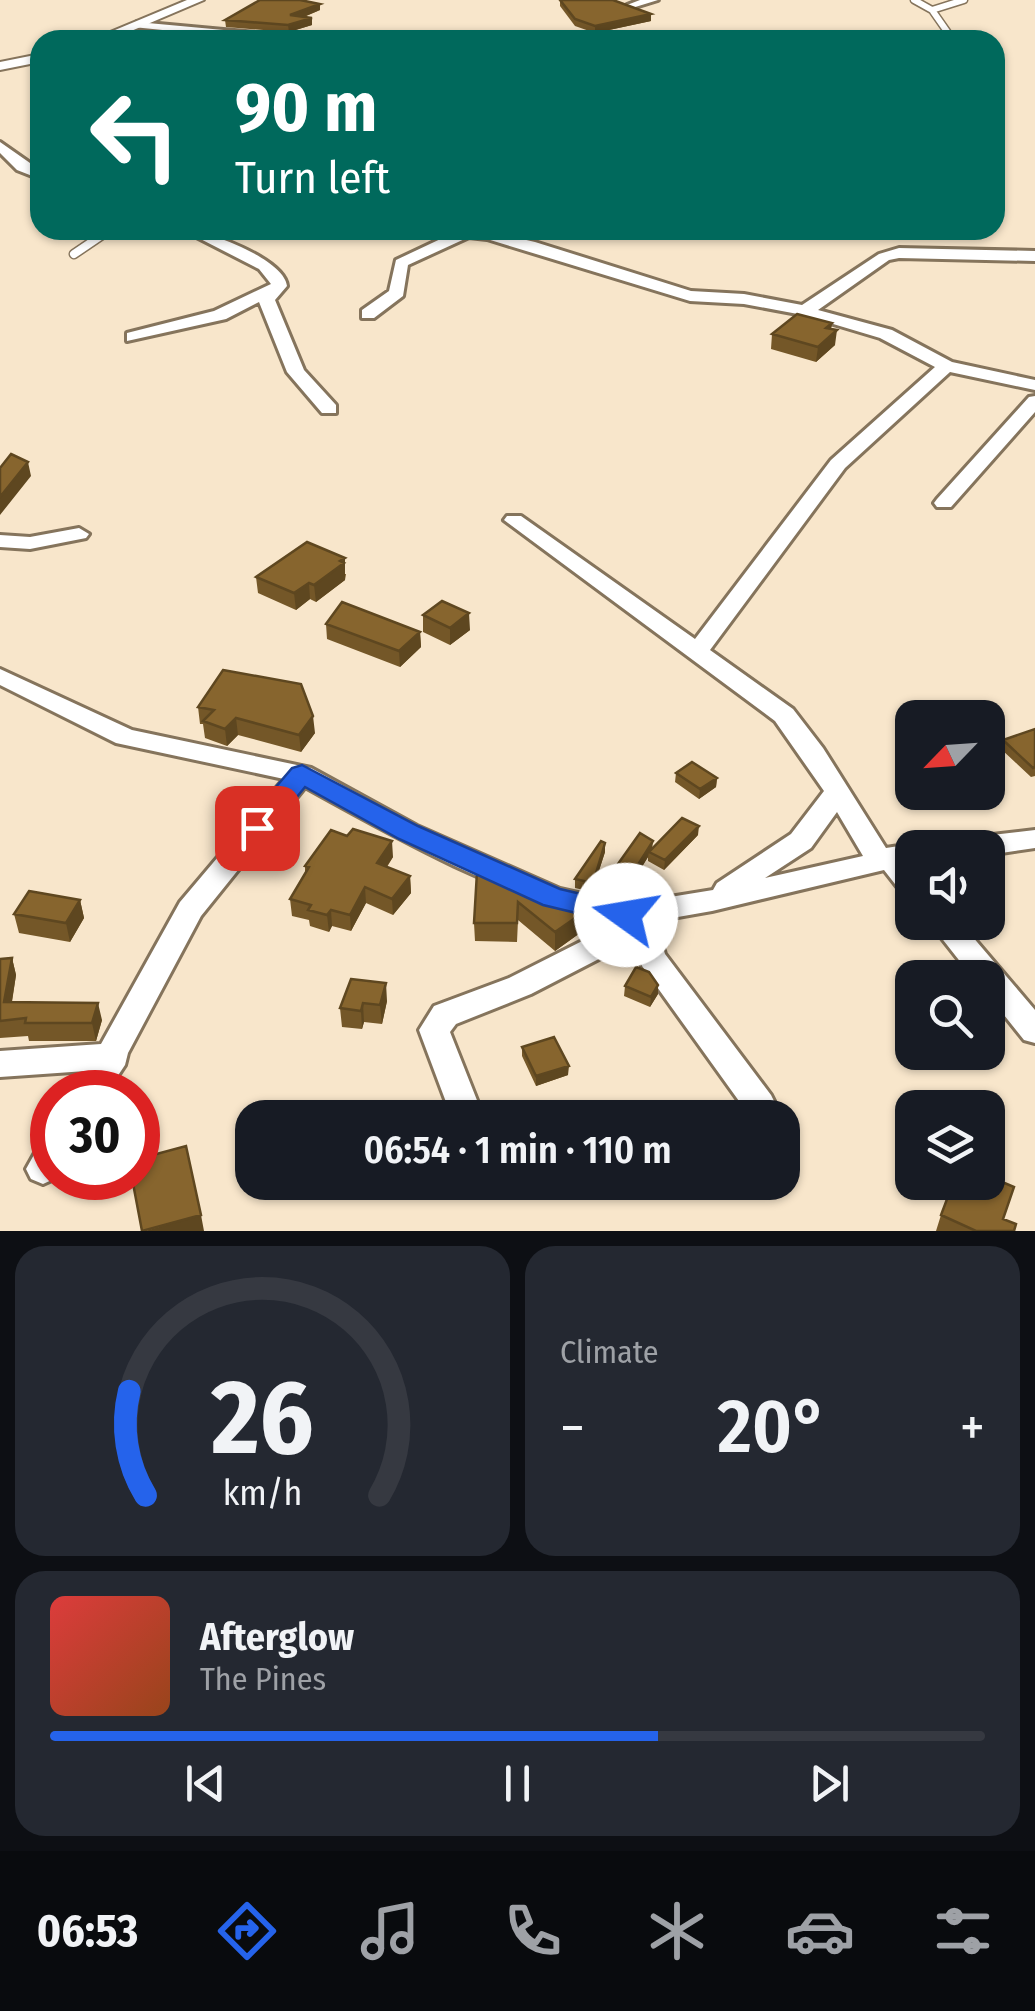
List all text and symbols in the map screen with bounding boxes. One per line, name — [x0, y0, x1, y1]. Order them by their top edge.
text: 90 m — [235, 66, 377, 150]
icon: left — [70, 70, 200, 200]
text: Turn left — [235, 151, 390, 205]
north arrow — [895, 700, 1005, 810]
map controls — [895, 700, 1005, 1200]
pin — [215, 786, 300, 871]
icon: arrive — [230, 801, 285, 856]
button: sound — [895, 830, 1005, 940]
position arrow — [574, 863, 678, 967]
button: search — [895, 960, 1005, 1070]
speed limit sign: 30 — [30, 1070, 160, 1200]
button: layers — [895, 1090, 1005, 1200]
text: 06:54 · 1 min · 110 m — [364, 1127, 672, 1173]
text: Climate — [560, 1333, 659, 1371]
text: 26 — [210, 1356, 314, 1481]
text: 20° — [717, 1382, 827, 1472]
text: − — [560, 1395, 585, 1461]
text: + — [960, 1395, 985, 1461]
text: km/h — [223, 1472, 302, 1514]
text: Afterglow — [200, 1614, 354, 1660]
text: The Pines — [200, 1660, 326, 1698]
icon: previous — [178, 1756, 233, 1811]
icon: pause — [490, 1756, 545, 1811]
icon: next — [802, 1756, 857, 1811]
icon: directions — [212, 1896, 282, 1966]
icon: music — [355, 1896, 425, 1966]
icon: phone — [498, 1896, 568, 1966]
icon: climate — [642, 1896, 712, 1966]
icon: car — [785, 1896, 855, 1966]
icon: filters — [928, 1896, 998, 1966]
text: 06:53 — [37, 1904, 138, 1958]

